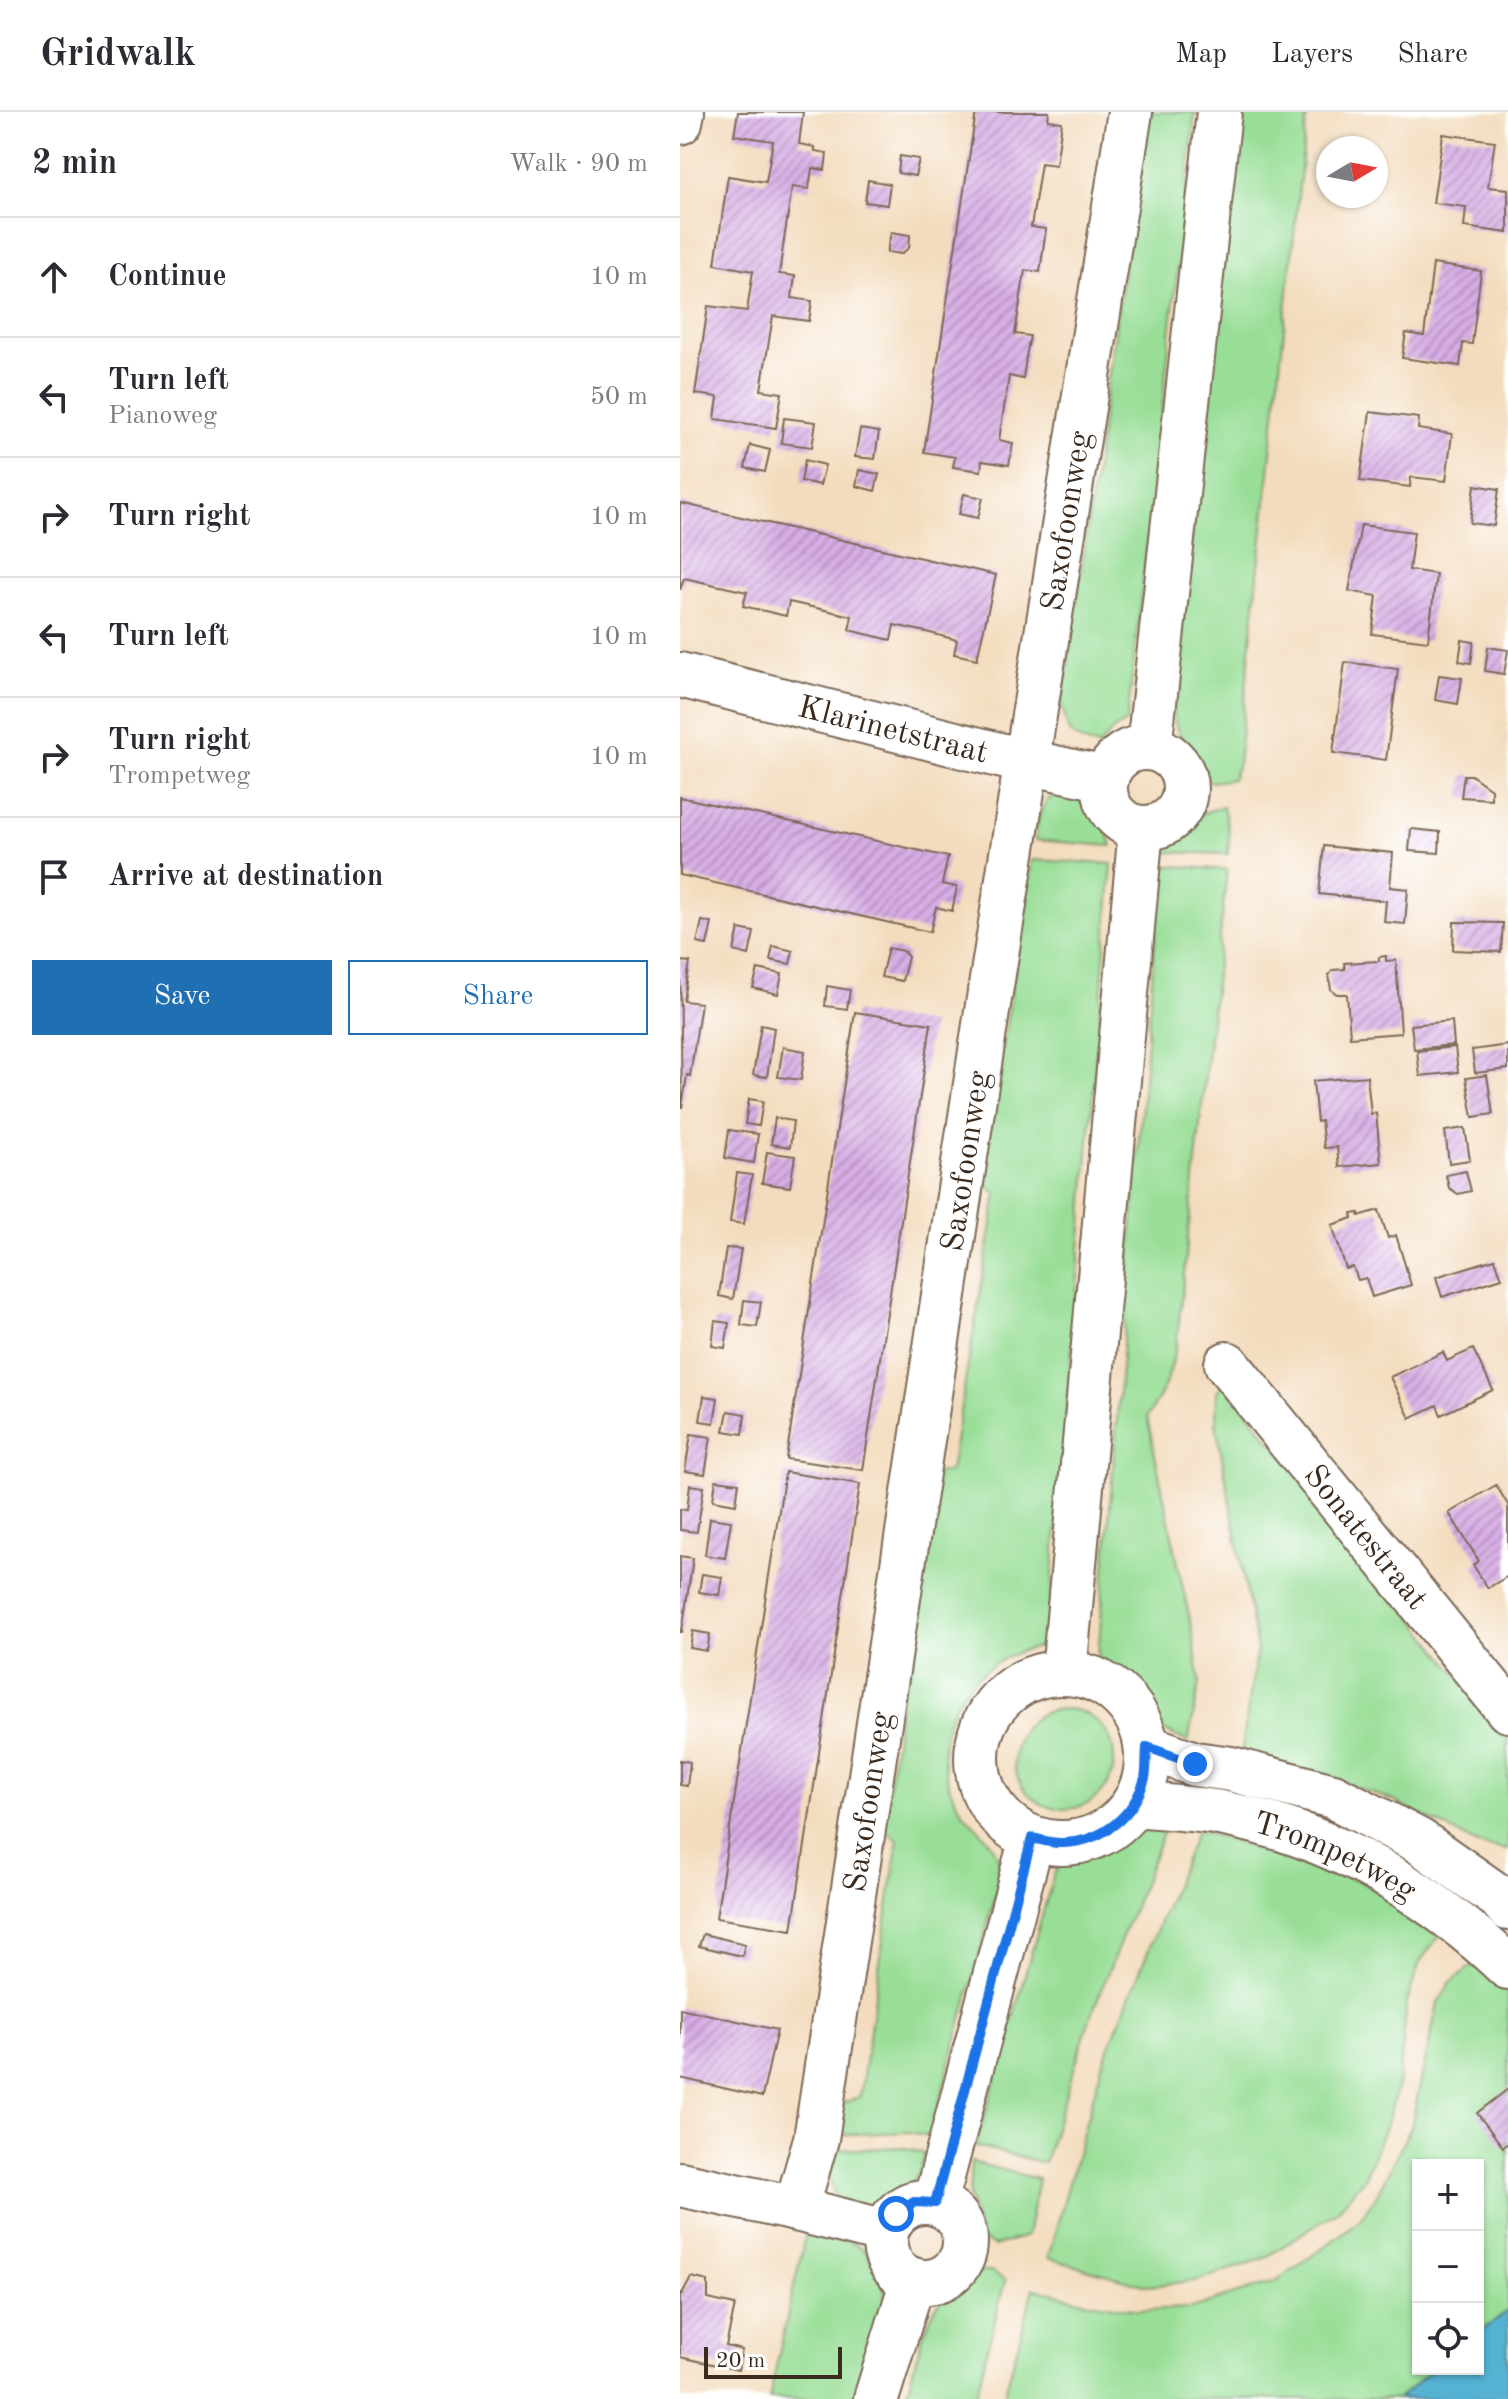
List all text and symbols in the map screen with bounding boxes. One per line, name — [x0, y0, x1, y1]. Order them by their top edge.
text: Gridwalk — [40, 36, 196, 74]
text: Map — [1175, 41, 1227, 69]
text: Layers — [1271, 41, 1353, 69]
text: Share — [1397, 41, 1468, 69]
north arrow — [1316, 136, 1388, 208]
text: 2 min — [32, 147, 117, 181]
text: Walk · 90 m — [509, 151, 648, 177]
icon: ahead — [32, 255, 76, 299]
text: Continue — [108, 262, 227, 292]
text: 10 m — [590, 264, 648, 290]
text: Turn left — [108, 366, 229, 396]
icon: left — [32, 375, 76, 419]
text: 50 m — [590, 384, 648, 410]
text: Pianoweg — [108, 403, 217, 429]
street label: Saxofoonweg — [1038, 429, 1098, 614]
icon: right — [32, 495, 76, 539]
text: Turn right — [108, 502, 250, 532]
text: 10 m — [590, 504, 648, 530]
icon: left — [32, 615, 76, 659]
text: Turn left — [108, 622, 229, 652]
text: 10 m — [590, 624, 648, 650]
street label: Klarinetstraat — [794, 692, 991, 771]
text: Turn right — [108, 726, 250, 756]
icon: right — [32, 735, 76, 779]
text: 10 m — [590, 744, 648, 770]
text: Trompetweg — [108, 763, 250, 789]
icon: arrive — [32, 855, 76, 899]
text: Arrive at destination — [108, 862, 383, 892]
button: Save — [32, 960, 332, 1035]
button: Share — [348, 960, 648, 1035]
street label: Saxofoonweg — [938, 1069, 997, 1254]
street label: Sonatestraat — [1297, 1460, 1432, 1617]
street label: Saxofoonweg — [841, 1710, 900, 1895]
route end — [1177, 1746, 1213, 1782]
street label: Trompetweg — [1250, 1808, 1421, 1908]
map controls — [1412, 2159, 1484, 2375]
button: + — [1412, 2159, 1484, 2231]
route start — [878, 2196, 914, 2232]
button: − — [1412, 2231, 1484, 2303]
button: locate — [1412, 2303, 1484, 2375]
scale bar — [704, 2343, 842, 2379]
text: 20 m — [716, 2350, 765, 2372]

